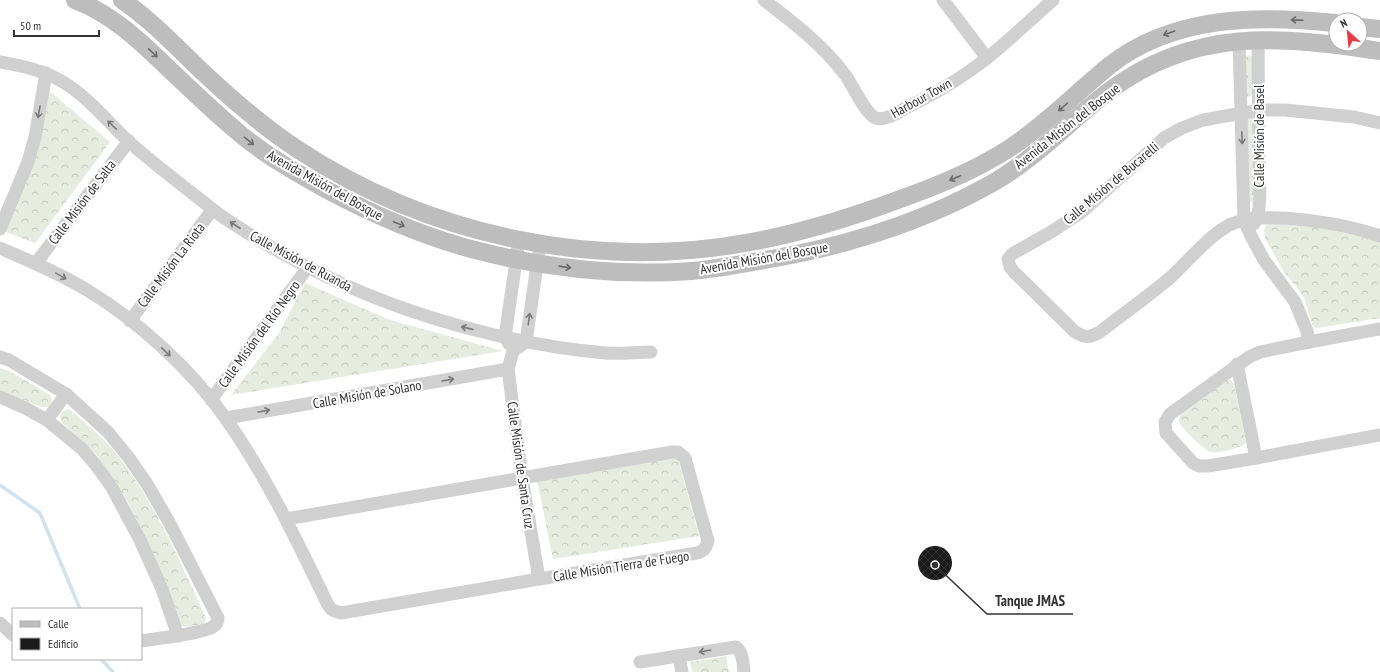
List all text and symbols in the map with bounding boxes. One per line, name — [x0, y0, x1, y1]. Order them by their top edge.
scale bar — [14, 12, 99, 38]
north arrow — [1328, 12, 1368, 52]
text: N — [1338, 15, 1349, 31]
one-way arrow — [1291, 16, 1304, 23]
text: 50 m — [20, 18, 41, 33]
one-way arrow — [1163, 30, 1175, 38]
one-way arrow — [148, 49, 158, 58]
street label: Harbour Town — [887, 74, 955, 122]
street label: Avenida Misión del Bosque — [1010, 79, 1124, 173]
street label: Calle Misión de Basel — [1250, 84, 1268, 187]
one-way arrow — [1057, 102, 1068, 111]
one-way arrow — [35, 105, 43, 118]
one-way arrow — [107, 120, 117, 130]
one-way arrow — [1238, 131, 1245, 144]
one-way arrow — [243, 137, 254, 145]
street label: Calle Misión de Bucarelli — [1060, 138, 1162, 228]
street label: Avenida Misión del Bosque — [264, 146, 386, 224]
street label: Calle Misión de Salta — [44, 156, 120, 248]
one-way arrow — [949, 175, 961, 182]
street label: Calle Misión La Riota — [133, 219, 209, 311]
one-way arrow — [229, 220, 241, 228]
one-way arrow — [392, 221, 404, 229]
street label: Calle Misión de Ruanda — [247, 227, 355, 295]
street label: Avenida Misión del Bosque — [699, 238, 830, 278]
one-way arrow — [558, 263, 571, 271]
one-way arrow — [55, 272, 67, 280]
street label: Calle Misión del Río Negro — [214, 277, 304, 391]
one-way arrow — [525, 313, 533, 326]
one-way arrow — [461, 324, 474, 332]
one-way arrow — [160, 347, 171, 356]
one-way arrow — [441, 375, 454, 383]
street label: Calle Misión de Solano — [311, 376, 423, 412]
street label: Calle Misión de Santa Cruz — [503, 400, 539, 530]
one-way arrow — [257, 407, 270, 415]
street label: Calle Misión Tierra de Fuego — [552, 546, 690, 586]
callout: Tanque JMAS — [987, 587, 1073, 614]
text: Tanque JMAS — [995, 591, 1065, 610]
legend — [12, 608, 142, 660]
text: Calle — [48, 616, 69, 631]
text: Edificio — [48, 636, 78, 651]
one-way arrow — [699, 647, 712, 655]

